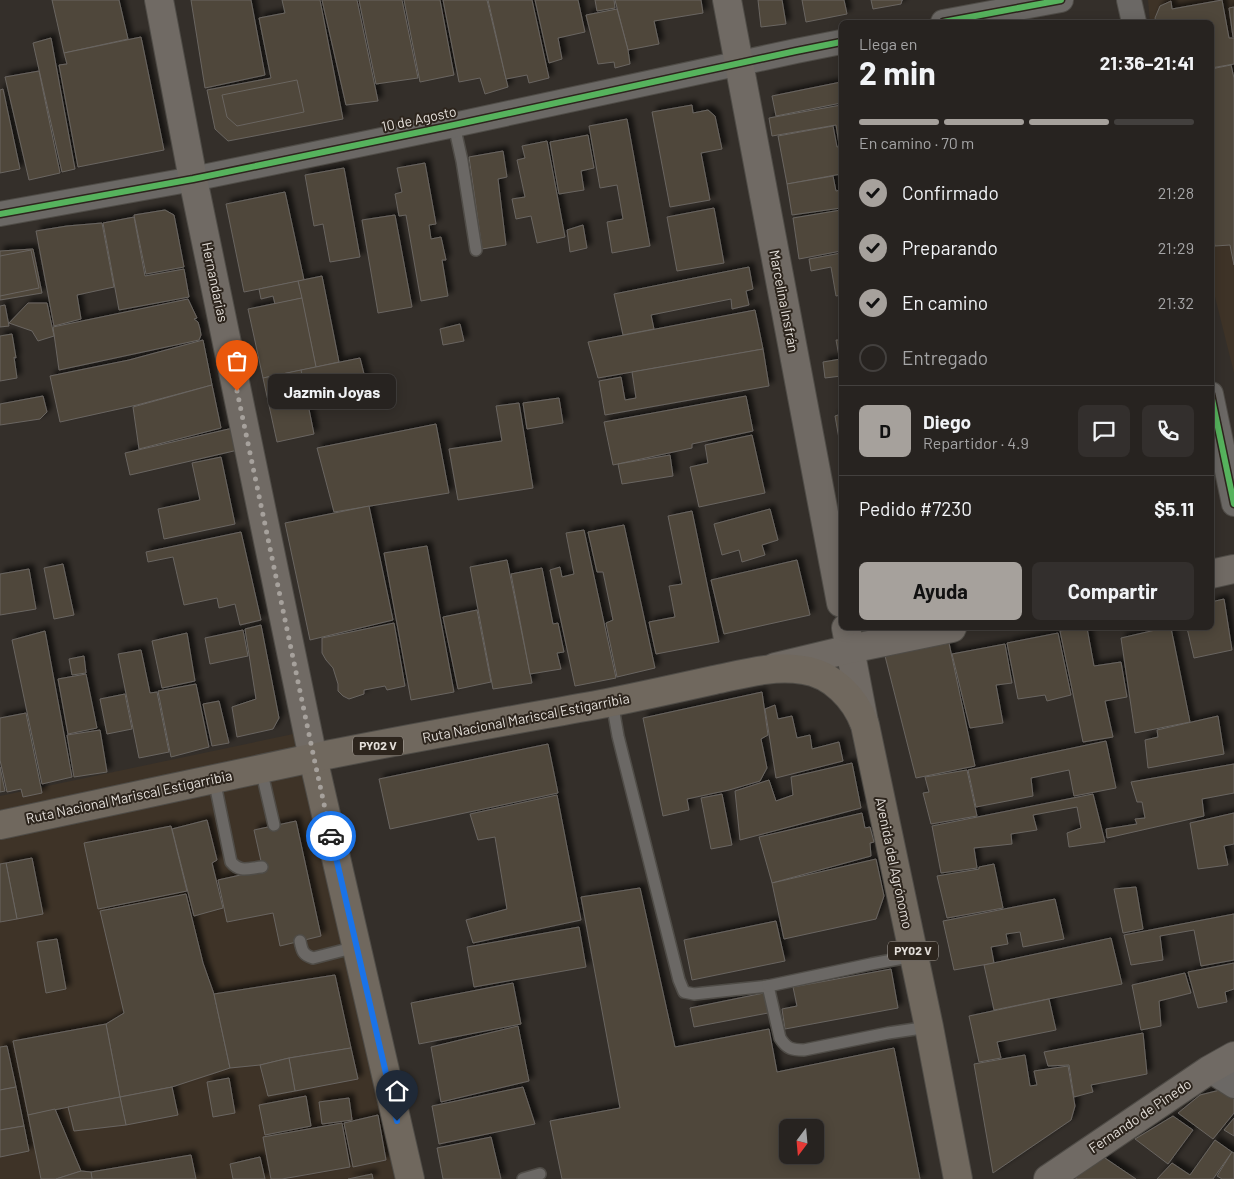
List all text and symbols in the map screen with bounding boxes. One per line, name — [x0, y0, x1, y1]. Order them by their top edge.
text: Llega en — [859, 34, 917, 53]
text: 21:36–21:41 — [1100, 51, 1194, 74]
text: 2 min — [859, 53, 936, 91]
street label: 10 de Agosto — [380, 102, 458, 135]
text: En camino · 70 m — [859, 133, 974, 152]
icon: check — [859, 179, 887, 207]
text: Confirmado — [902, 181, 999, 204]
text: 21:28 — [1158, 183, 1194, 202]
icon: check — [859, 234, 887, 262]
text: Preparando — [902, 236, 998, 259]
text: 21:29 — [1158, 238, 1194, 257]
street label: Hernandarias — [199, 240, 232, 324]
street label: Marcelina Insfrán — [766, 248, 803, 353]
icon: check — [859, 289, 887, 317]
text: En camino — [902, 291, 988, 314]
text: 21:32 — [1158, 293, 1194, 312]
pin — [216, 340, 258, 391]
text: Entregado — [902, 346, 988, 369]
icon: bag — [223, 347, 251, 375]
callout: Jazmin Joyas — [267, 374, 394, 408]
text: Jazmin Joyas — [284, 382, 380, 401]
button: chat — [1078, 405, 1130, 457]
button: phone — [1142, 405, 1194, 457]
text: Diego — [923, 410, 971, 433]
text: D — [879, 419, 891, 442]
text: Repartidor · 4.9 — [923, 433, 1029, 452]
text: Pedido #7230 — [859, 497, 972, 520]
text: $5.11 — [1154, 497, 1194, 520]
button: Ayuda — [859, 562, 1022, 620]
button: Compartir — [1032, 562, 1194, 620]
street label: Ruta Nacional Mariscal Estigarribia — [421, 689, 631, 746]
road number: PY02 V — [353, 736, 403, 756]
street label: Ruta Nacional Mariscal Estigarribia — [24, 766, 234, 827]
street label: Avenida del Agrónomo — [872, 795, 917, 930]
courier — [306, 811, 356, 861]
icon: car — [317, 822, 345, 850]
road number: PY02 V — [888, 941, 938, 960]
pin — [376, 1070, 418, 1121]
street label: Fernando de Pinedo — [1085, 1075, 1194, 1156]
icon: home — [383, 1077, 411, 1105]
north arrow — [779, 1119, 824, 1164]
map controls — [779, 1119, 824, 1164]

